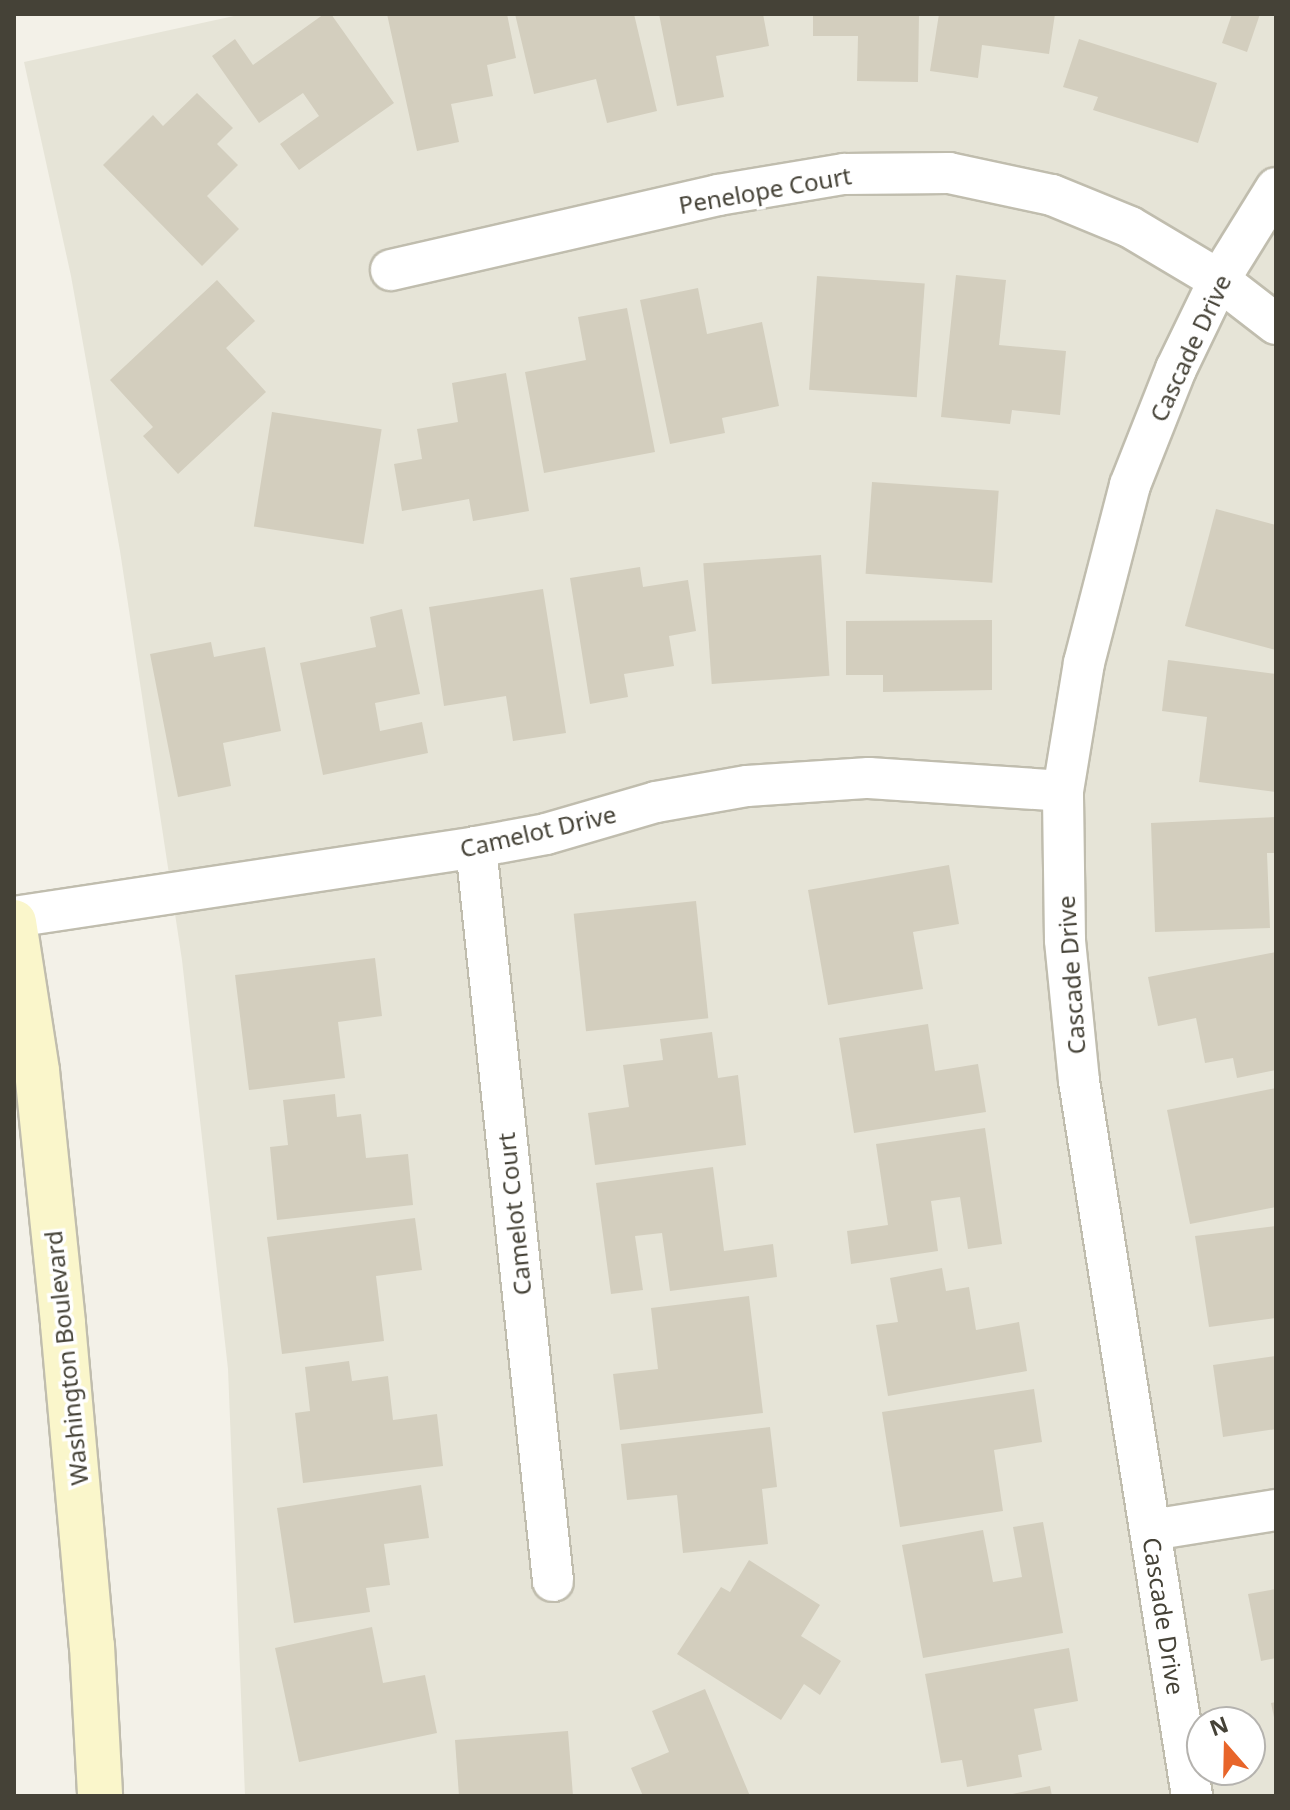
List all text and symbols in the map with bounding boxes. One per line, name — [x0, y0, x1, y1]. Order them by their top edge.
street label: Penelope Court — [676, 161, 854, 219]
street label: Cascade Drive — [1143, 270, 1237, 426]
street label: Camelot Drive — [457, 799, 619, 863]
street label: Cascade Drive — [1051, 895, 1091, 1055]
street label: Camelot Court — [491, 1131, 537, 1297]
street label: Washington Boulevard — [38, 1229, 94, 1487]
street label: Cascade Drive — [1137, 1535, 1191, 1697]
north arrow — [1186, 1706, 1266, 1786]
text: N — [1205, 1708, 1232, 1742]

